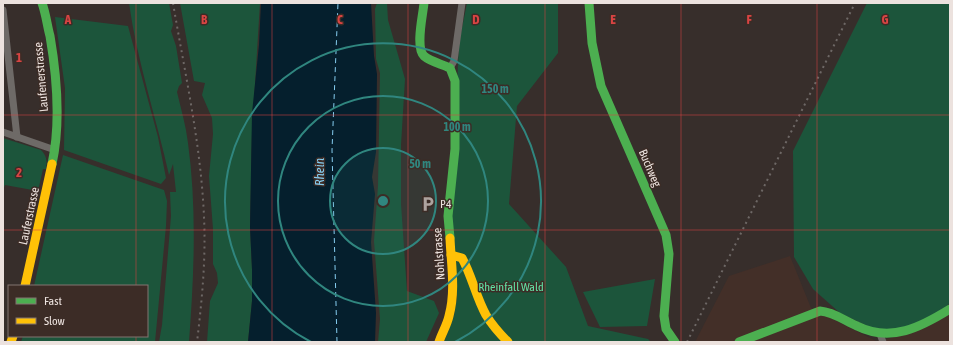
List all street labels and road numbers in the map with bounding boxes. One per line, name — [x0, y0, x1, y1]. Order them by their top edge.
street label: Laufenerstrasse — [31, 41, 51, 113]
street label: Buchweg — [636, 147, 664, 190]
street label: Lauferstrasse — [16, 186, 42, 246]
street label: Nohlstrasse — [430, 227, 448, 281]

